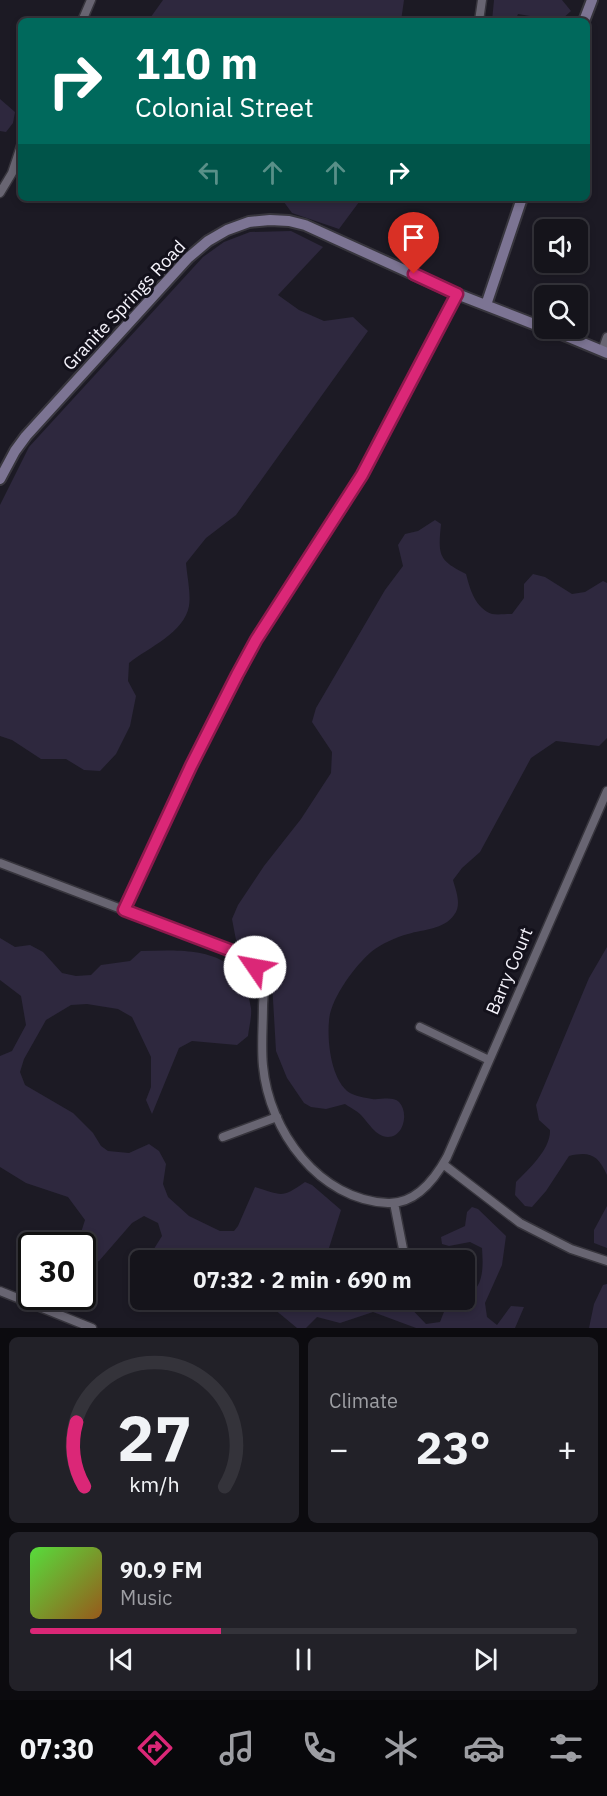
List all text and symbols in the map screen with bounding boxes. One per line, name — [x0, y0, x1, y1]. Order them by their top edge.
text: 110 m — [135, 36, 258, 91]
icon: right — [36, 42, 114, 120]
text: Colonial Street — [135, 89, 314, 124]
icon: left — [193, 156, 226, 189]
icon: ahead — [256, 156, 289, 189]
icon: ahead — [319, 156, 352, 189]
icon: right — [382, 156, 415, 189]
pin — [388, 212, 439, 274]
map controls — [534, 219, 588, 339]
button: sound — [534, 219, 588, 273]
icon: arrive — [397, 221, 430, 254]
street label: Granite Springs Road — [58, 235, 190, 375]
button: search — [534, 285, 588, 339]
street label: Barry Court — [480, 924, 538, 1018]
position arrow — [223, 935, 287, 999]
speed limit sign: 30 — [18, 1232, 96, 1310]
text: 07:32 · 2 min · 690 m — [193, 1265, 412, 1294]
text: Climate — [329, 1387, 398, 1414]
text: 27 — [117, 1397, 191, 1478]
text: 23° — [415, 1418, 491, 1476]
text: − — [329, 1427, 349, 1470]
text: + — [557, 1427, 577, 1470]
text: km/h — [129, 1470, 179, 1498]
text: 90.9 FM — [120, 1555, 203, 1584]
text: Music — [120, 1584, 172, 1611]
icon: previous — [105, 1643, 138, 1676]
icon: pause — [287, 1643, 320, 1676]
icon: next — [469, 1643, 502, 1676]
icon: directions — [134, 1727, 176, 1769]
icon: music — [216, 1727, 258, 1769]
icon: phone — [298, 1727, 340, 1769]
icon: climate — [380, 1727, 422, 1769]
icon: car — [463, 1727, 505, 1769]
icon: filters — [545, 1727, 587, 1769]
text: 07:30 — [20, 1731, 94, 1766]

